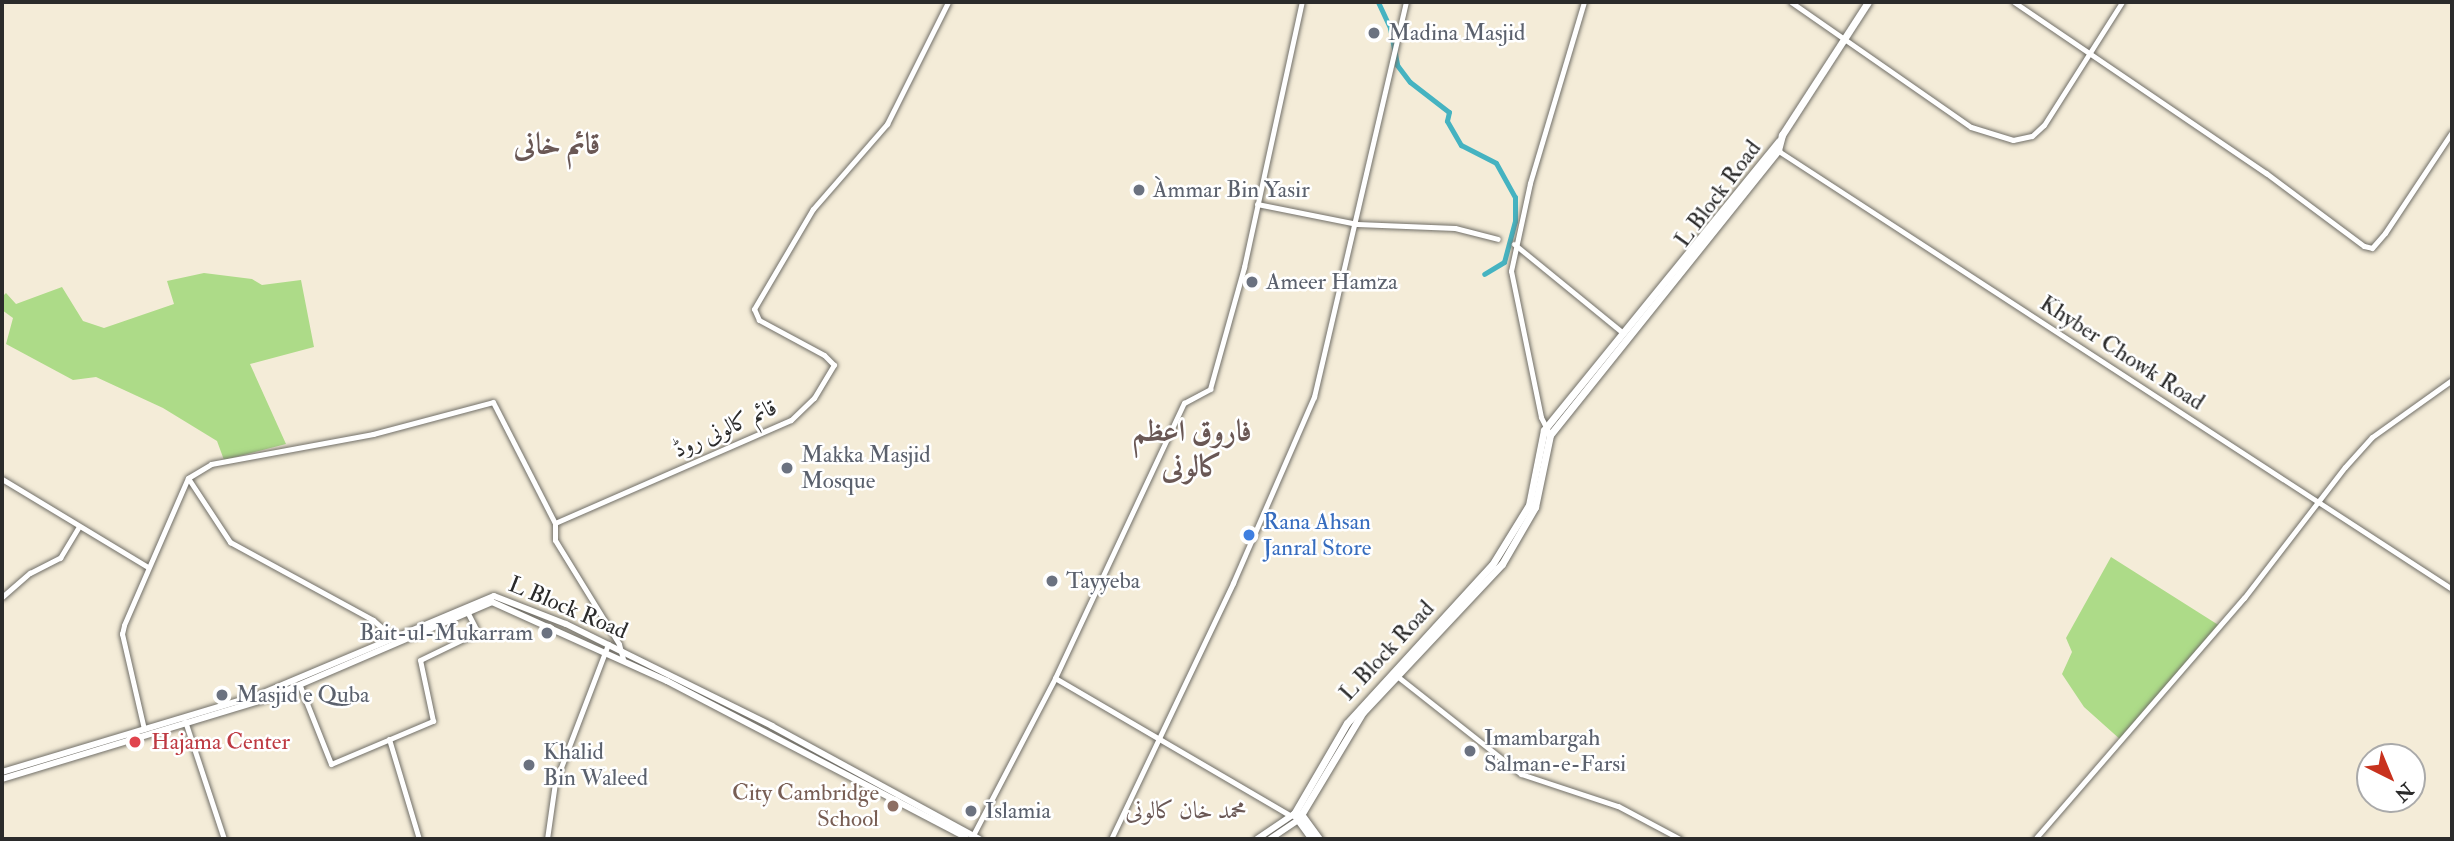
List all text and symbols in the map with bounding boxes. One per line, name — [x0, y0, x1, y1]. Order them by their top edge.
place label: Madina Masjid — [1388, 19, 1525, 47]
marker: Madina Masjid — [1366, 25, 1382, 41]
district label: قائم خانى — [514, 127, 600, 163]
street label: L Block Road — [1669, 135, 1767, 253]
place label: Àmmar Bin Yasir — [1153, 176, 1310, 204]
marker: Àmmar Bin Yasir — [1131, 182, 1147, 198]
place label: Ameer Hamza — [1266, 268, 1398, 296]
marker: Ameer Hamza — [1244, 274, 1260, 290]
street label: Khyber Chowk Road — [2035, 290, 2209, 416]
street label: قائم کالونی روڈ — [669, 394, 781, 464]
district label: فاروق اعظم کالونی — [1132, 414, 1252, 484]
place label: Makka Masjid Mosque — [801, 441, 931, 495]
marker: Makka Masjid Mosque — [779, 460, 795, 476]
place label: Rana Ahsan Janral Store — [1263, 508, 1371, 562]
marker: Rana Ahsan Janral Store — [1241, 527, 1257, 543]
place label: Tayyeba — [1066, 567, 1140, 595]
street label: L Block Road — [504, 571, 632, 645]
marker: Tayyeba — [1044, 573, 1060, 589]
street label: L Block Road — [1334, 595, 1440, 707]
place label: Bait-ul-Mukarram — [359, 619, 533, 647]
marker: Bait-ul-Mukarram — [539, 625, 555, 641]
place label: Masjid e Quba — [236, 681, 369, 709]
marker: Masjid e Quba — [214, 687, 230, 703]
place label: Imambargah Salman-e-Farsi — [1484, 724, 1626, 778]
place label: Hajama Center — [151, 728, 290, 756]
marker: Hajama Center — [125, 732, 145, 752]
place label: Khalid Bin Waleed — [543, 738, 648, 792]
marker: Imambargah Salman-e-Farsi — [1462, 743, 1478, 759]
north arrow — [2356, 743, 2426, 813]
marker: Khalid Bin Waleed — [521, 757, 537, 773]
text: N — [2390, 777, 2418, 806]
place label: City Cambridge School — [732, 779, 879, 833]
place label: Islamia — [985, 797, 1051, 825]
district label: محمد خان کالونی — [1125, 797, 1247, 825]
marker: City Cambridge School — [885, 798, 901, 814]
marker: Islamia — [963, 803, 979, 819]

